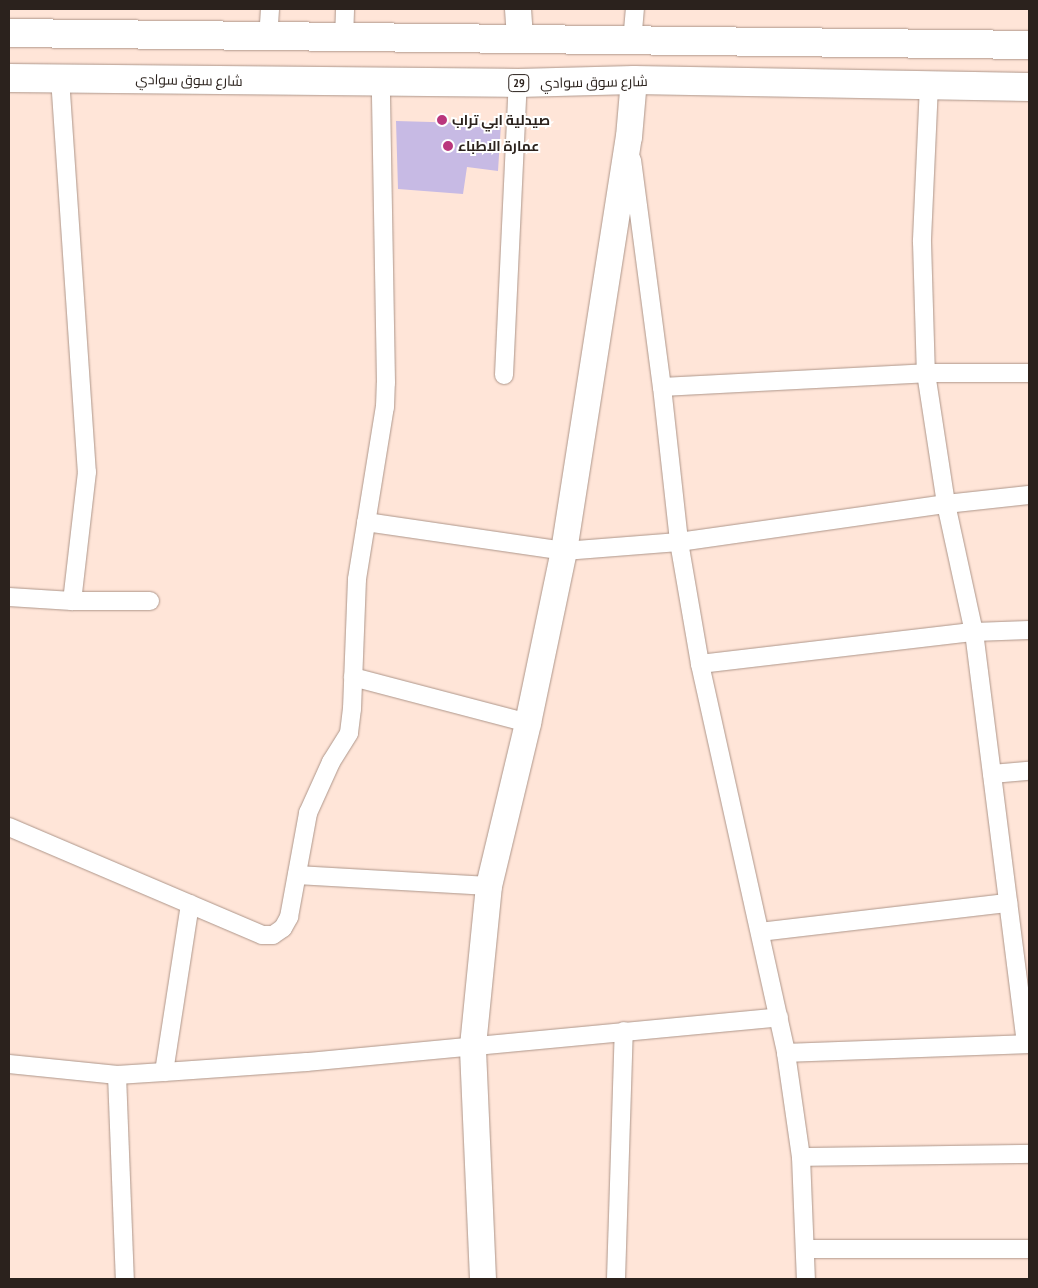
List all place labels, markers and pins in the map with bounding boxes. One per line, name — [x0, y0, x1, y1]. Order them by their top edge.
place label: صيدلية ابي تراب — [452, 112, 550, 128]
marker: صيدلية ابي تراب — [436, 114, 448, 126]
place label: عمارة الاطباء — [458, 138, 539, 154]
marker: عمارة الاطباء — [442, 140, 454, 152]

